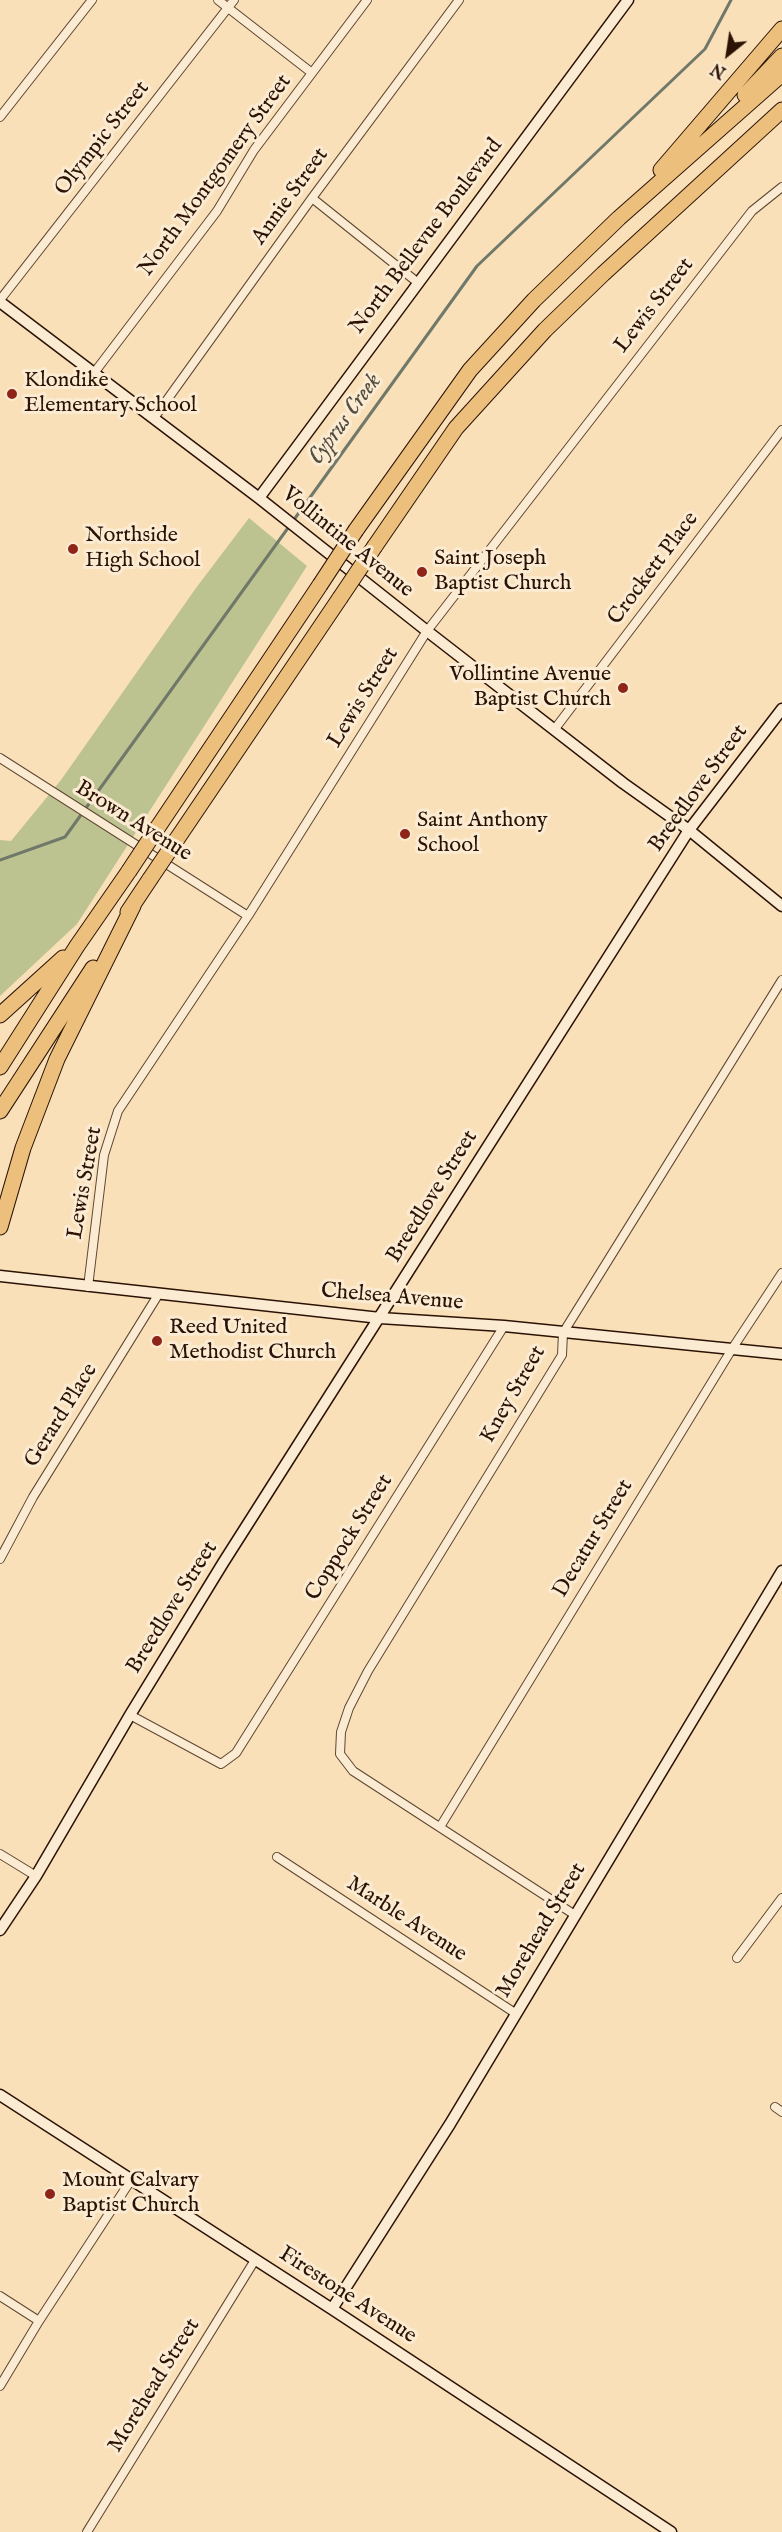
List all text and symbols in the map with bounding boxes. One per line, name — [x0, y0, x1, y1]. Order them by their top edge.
north arrow — [698, 24, 758, 84]
text: N — [708, 57, 730, 82]
street label: North Montgomery Street — [134, 70, 298, 282]
street label: Olympic Street — [50, 76, 156, 202]
street label: North Bellevue Boulevard — [345, 134, 509, 340]
street label: Annie Street — [247, 143, 335, 251]
street label: Lewis Street — [610, 253, 700, 359]
place label: Klondike Elementary School — [24, 368, 197, 420]
water label: Cyprus Creek — [303, 369, 389, 471]
marker: Klondike Elementary School — [5, 387, 19, 401]
street label: Vollintine Avenue — [276, 482, 418, 604]
street label: Crockett Place — [603, 507, 705, 631]
place label: Northside High School — [85, 523, 200, 574]
marker: Northside High School — [66, 542, 80, 556]
place label: Saint Joseph Baptist Church — [434, 546, 571, 598]
marker: Saint Joseph Baptist Church — [415, 565, 429, 579]
street label: Lewis Street — [323, 643, 405, 753]
place label: Vollintine Avenue Baptist Church — [449, 662, 611, 714]
marker: Vollintine Avenue Baptist Church — [616, 681, 630, 695]
street label: Breedlove Street — [644, 720, 754, 858]
street label: Brown Avenue — [70, 776, 196, 868]
place label: Saint Anthony School — [417, 808, 548, 860]
marker: Saint Anthony School — [398, 827, 412, 841]
street label: Lewis Street — [63, 1125, 109, 1241]
street label: Breedlove Street — [382, 1126, 484, 1268]
street label: Chelsea Avenue — [320, 1279, 464, 1317]
place label: Reed United Methodist Church — [169, 1315, 336, 1366]
marker: Reed United Methodist Church — [150, 1334, 164, 1348]
street label: Kney Street — [476, 1342, 552, 1448]
street label: Gerard Place — [20, 1359, 104, 1473]
street label: Coppock Street — [301, 1470, 399, 1606]
street label: Decatur Street — [548, 1475, 640, 1603]
street label: Breedlove Street — [122, 1537, 224, 1679]
street label: Morehead Street — [491, 1859, 593, 2003]
street label: Marble Avenue — [341, 1871, 471, 1969]
place label: Mount Calvary Baptist Church — [62, 2168, 199, 2220]
marker: Mount Calvary Baptist Church — [43, 2187, 57, 2201]
street label: Firestone Avenue — [273, 2242, 421, 2350]
street label: Morehead Street — [103, 2314, 207, 2458]

